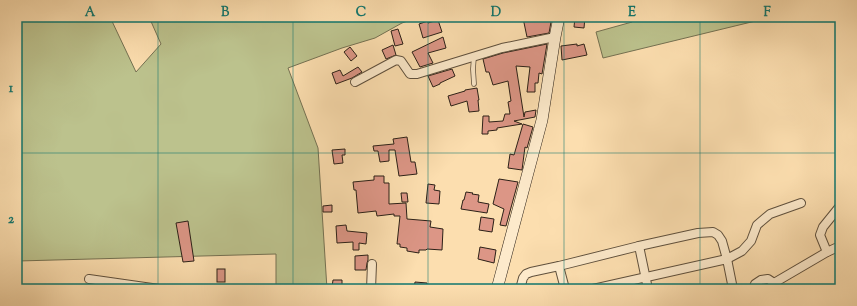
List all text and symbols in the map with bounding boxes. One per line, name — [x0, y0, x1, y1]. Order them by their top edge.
text: A — [85, 4, 96, 22]
text: B — [221, 4, 230, 22]
text: C — [356, 4, 366, 22]
text: D — [491, 4, 501, 22]
text: E — [628, 4, 636, 22]
text: F — [763, 4, 771, 22]
text: 1 — [9, 80, 14, 98]
text: 2 — [8, 211, 15, 229]

